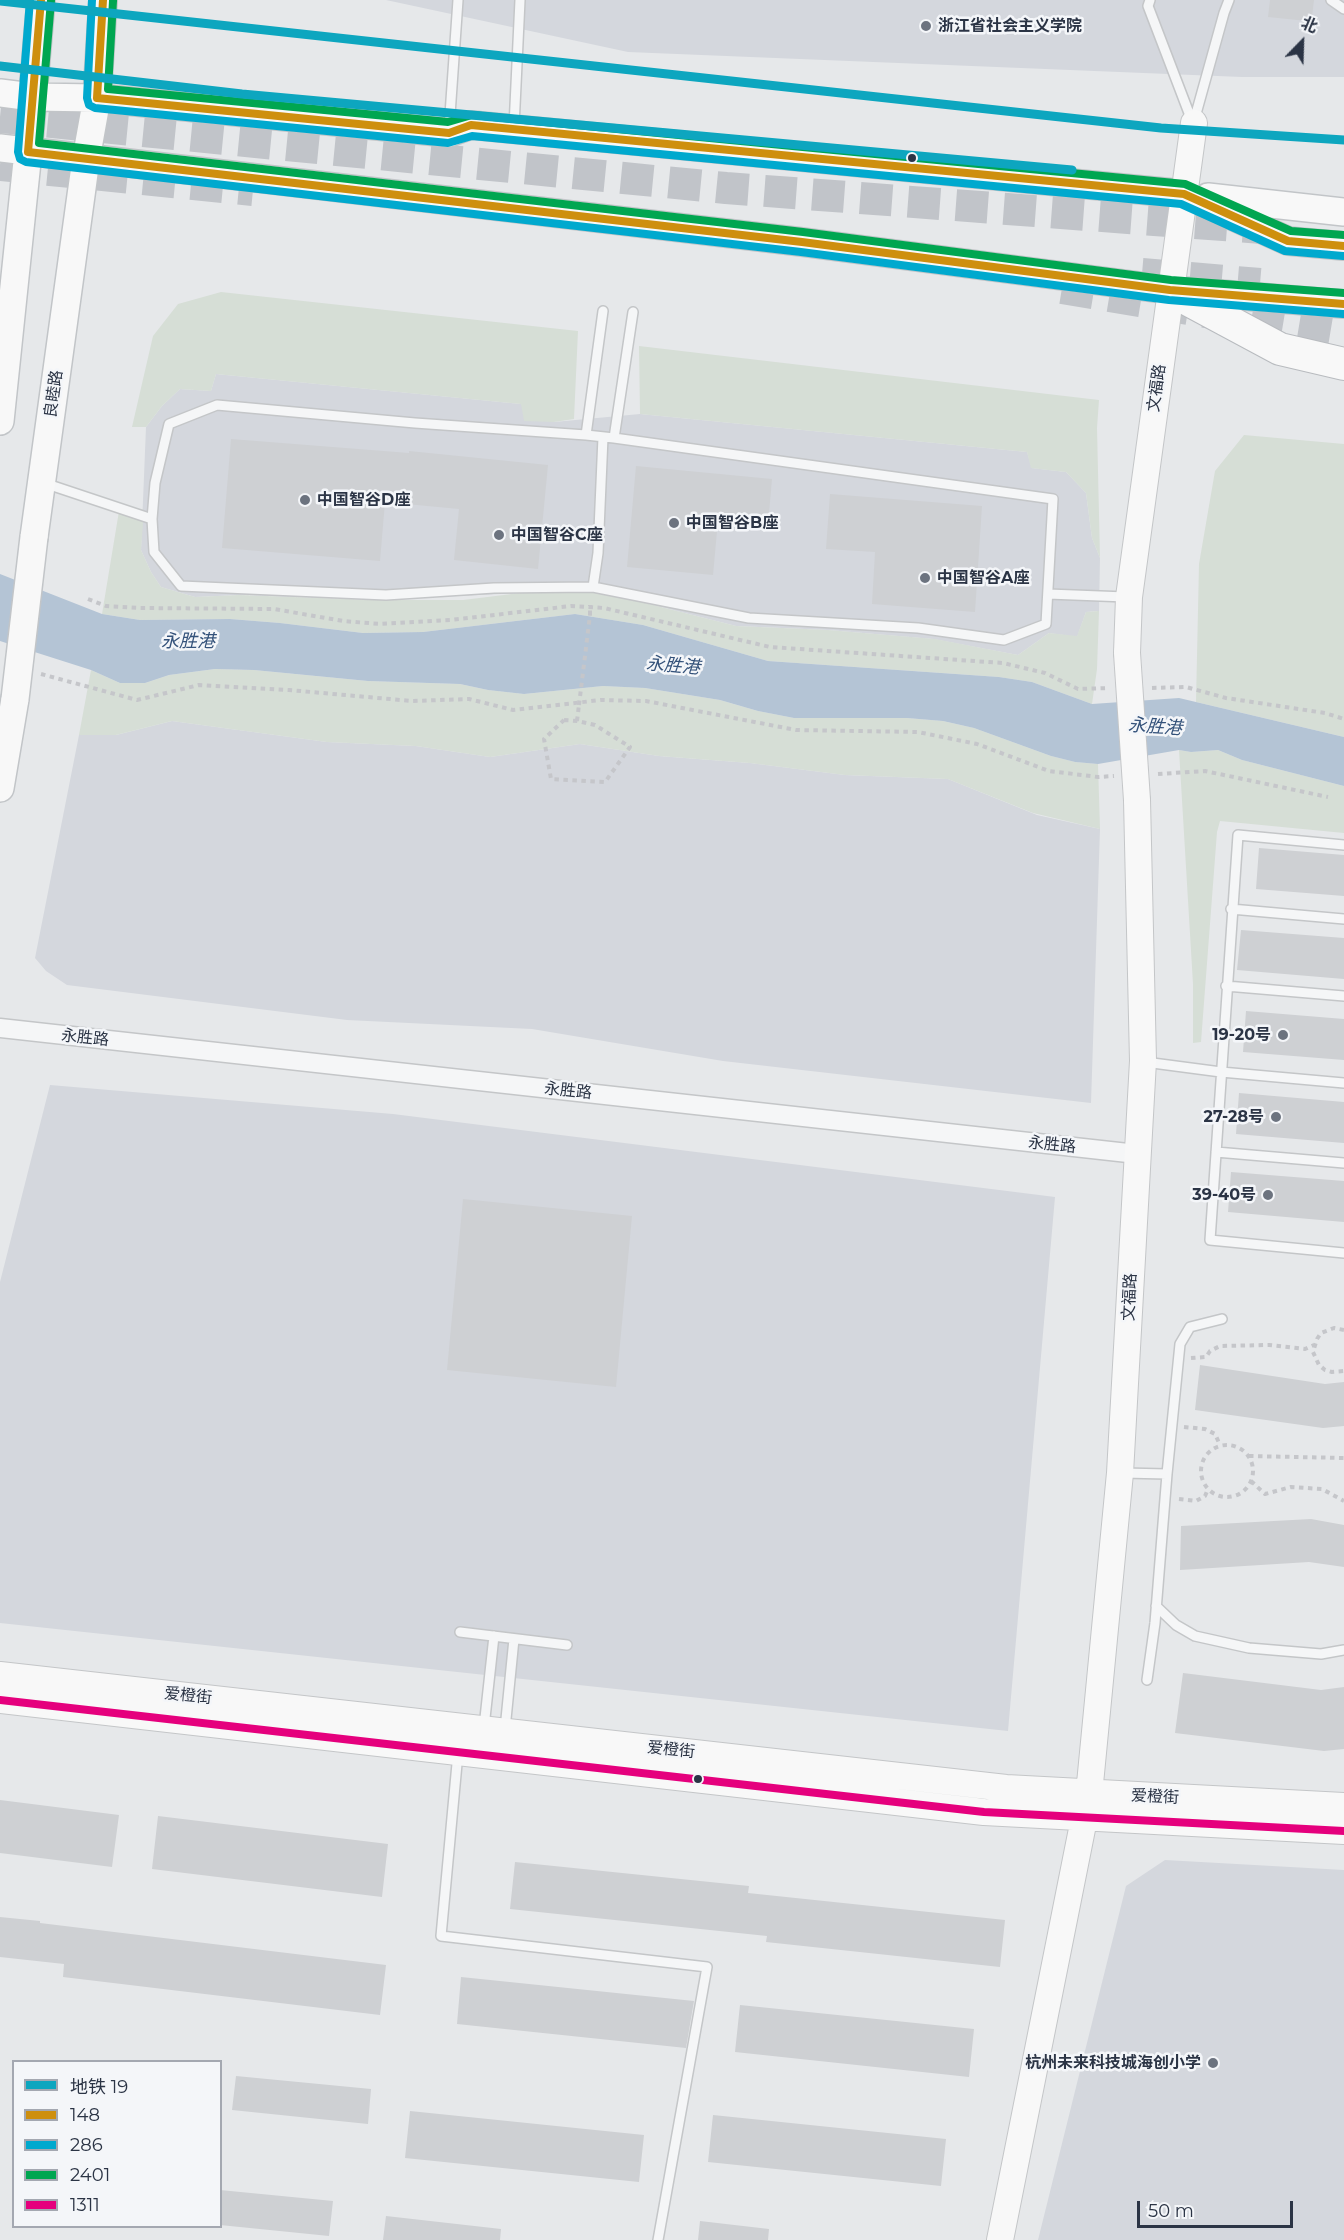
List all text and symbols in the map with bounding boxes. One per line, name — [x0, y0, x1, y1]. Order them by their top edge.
north arrow — [1272, 12, 1332, 72]
text: 北 — [1298, 13, 1320, 37]
place label: 浙江省社会主义学院 — [938, 16, 1082, 36]
marker: 浙江省社会主义学院 — [919, 19, 933, 33]
unlabelled marker — [906, 152, 918, 164]
street label: 文福路 — [1144, 363, 1170, 413]
street label: 良睦路 — [41, 369, 67, 419]
place label: 中国智谷D座 — [317, 490, 410, 510]
marker: 中国智谷D座 — [298, 493, 312, 507]
place label: 中国智谷B座 — [686, 513, 778, 533]
marker: 中国智谷B座 — [667, 516, 681, 530]
place label: 中国智谷C座 — [511, 525, 603, 545]
marker: 中国智谷C座 — [492, 528, 506, 542]
place label: 中国智谷A座 — [937, 568, 1029, 588]
marker: 中国智谷A座 — [918, 571, 932, 585]
water label: 永胜港 — [161, 631, 215, 653]
water label: 永胜港 — [645, 653, 701, 679]
water label: 永胜港 — [1127, 714, 1183, 740]
place label: 19-20号 — [1212, 1025, 1271, 1045]
street label: 永胜路 — [60, 1026, 110, 1050]
marker: 19-20号 — [1276, 1028, 1290, 1042]
street label: 永胜路 — [543, 1079, 593, 1103]
place label: 27-28号 — [1204, 1107, 1264, 1127]
marker: 27-28号 — [1269, 1110, 1283, 1124]
street label: 永胜路 — [1027, 1133, 1077, 1157]
place label: 39-40号 — [1192, 1185, 1256, 1205]
marker: 39-40号 — [1261, 1188, 1275, 1202]
street label: 文福路 — [1119, 1273, 1141, 1321]
street label: 爱橙街 — [163, 1684, 213, 1708]
street label: 爱橙街 — [646, 1738, 696, 1762]
unlabelled marker — [692, 1773, 704, 1785]
street label: 爱橙街 — [1131, 1786, 1179, 1808]
place label: 杭州未来科技城海创小学 — [1025, 2053, 1201, 2073]
marker: 杭州未来科技城海创小学 — [1206, 2056, 1220, 2070]
legend — [12, 2060, 222, 2228]
text: 地铁 19 — [70, 2076, 128, 2098]
text: 148 — [70, 2104, 100, 2126]
text: 286 — [70, 2134, 103, 2156]
text: 2401 — [70, 2164, 110, 2186]
scale bar — [1140, 2189, 1296, 2227]
text: 1311 — [70, 2194, 100, 2216]
text: 50 m — [1148, 2200, 1194, 2222]

